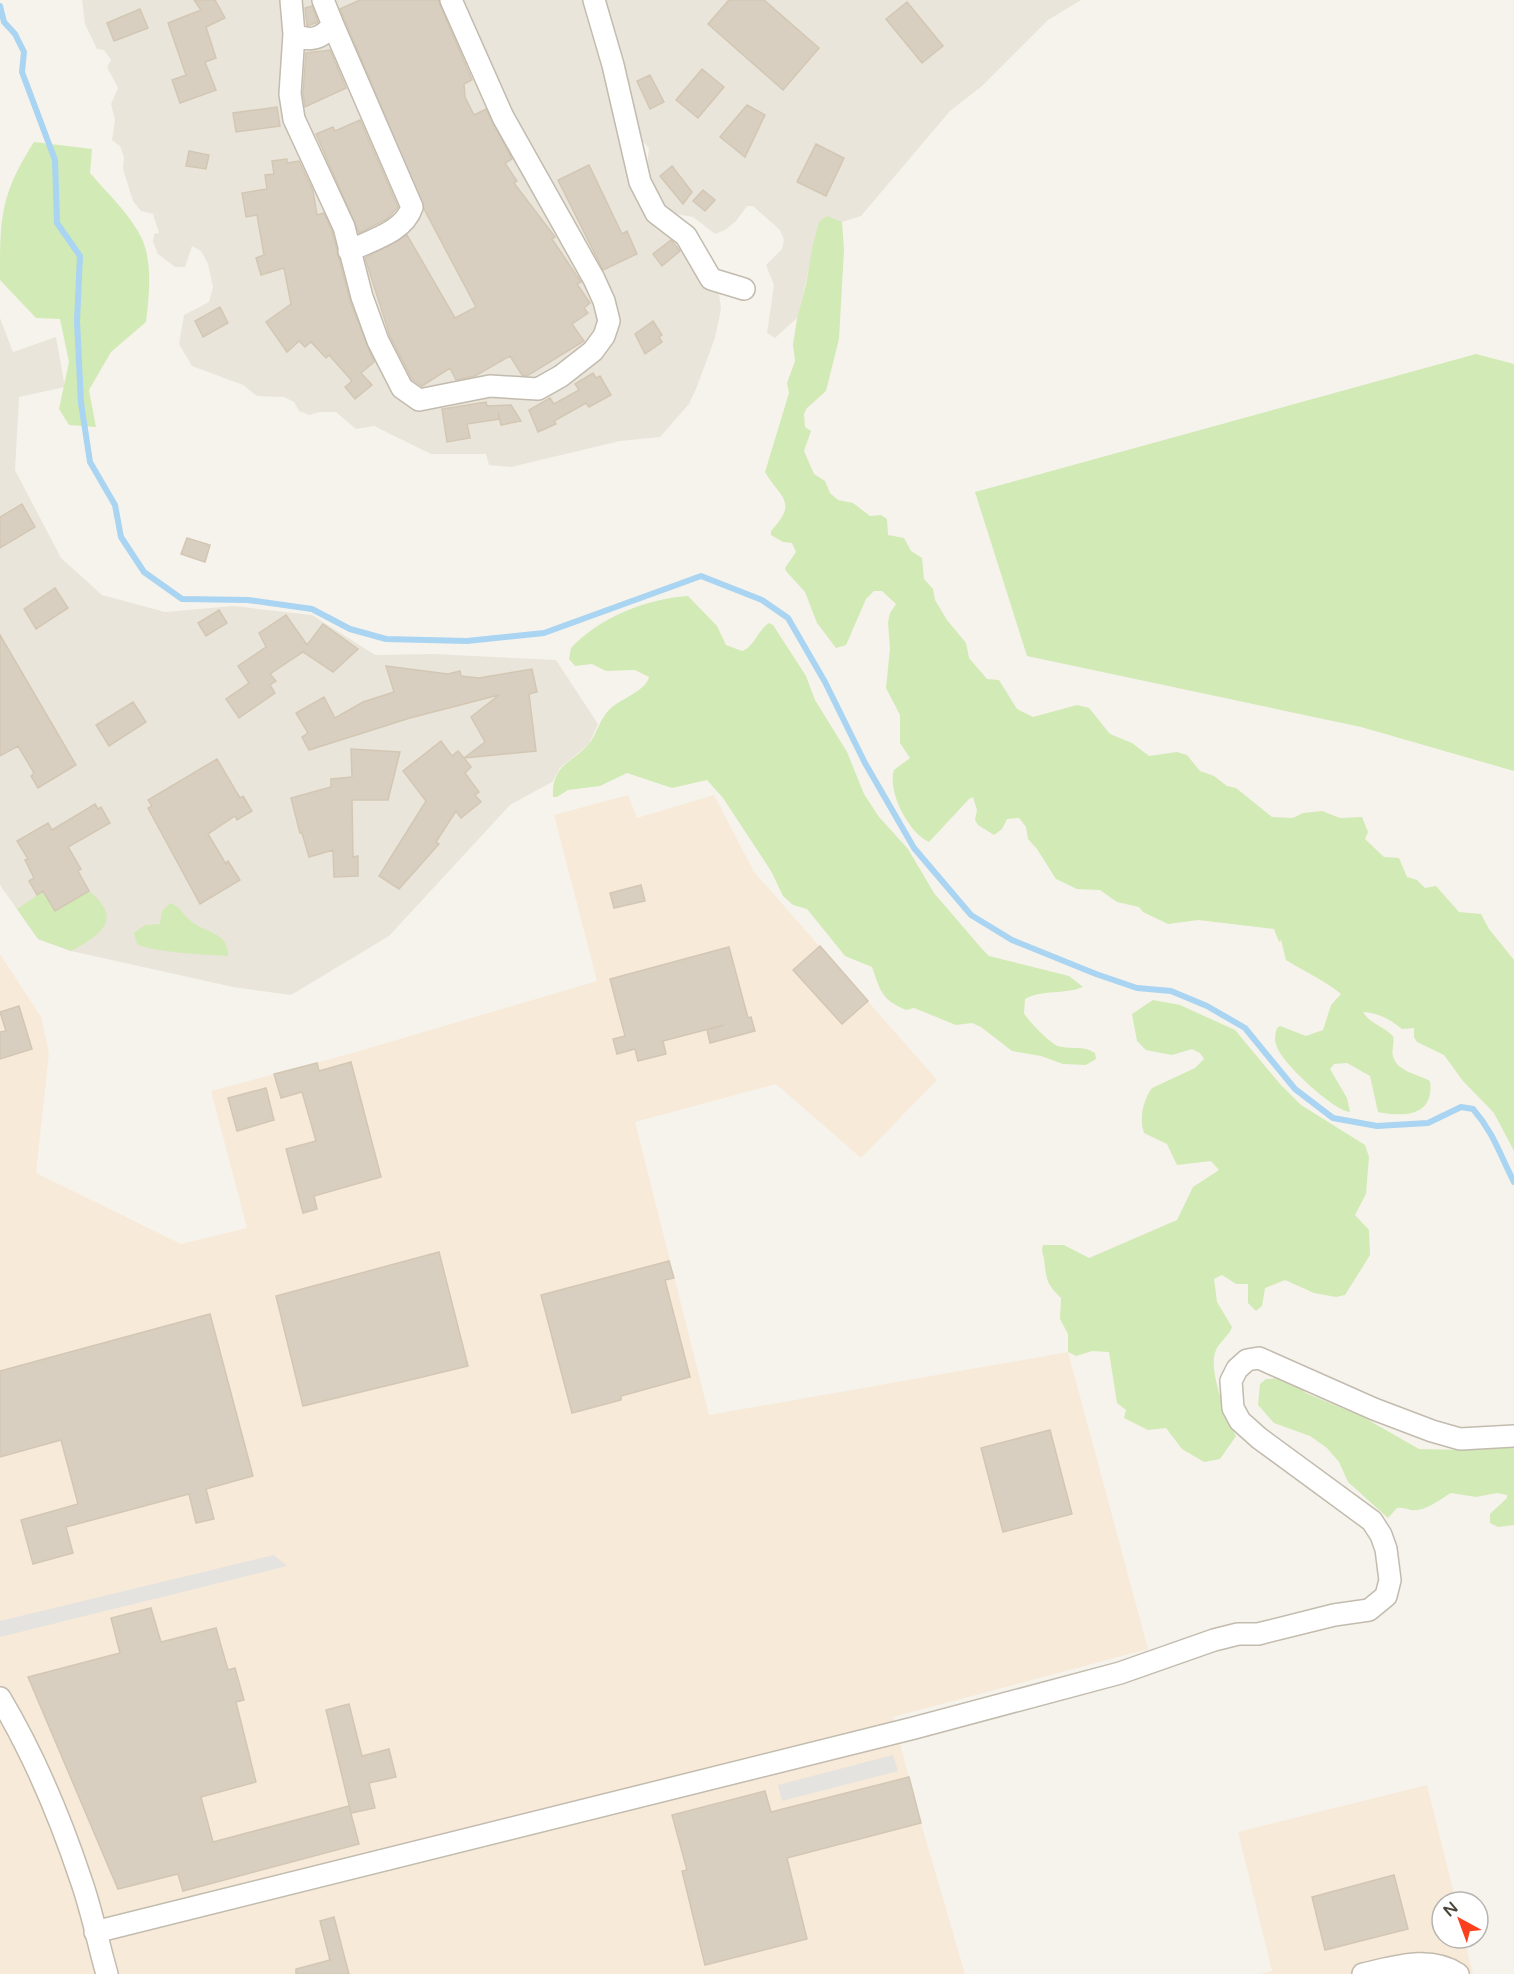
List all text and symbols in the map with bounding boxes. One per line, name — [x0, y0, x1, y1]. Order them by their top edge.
north arrow — [1430, 1890, 1490, 1950]
text: N — [1439, 1898, 1462, 1921]

